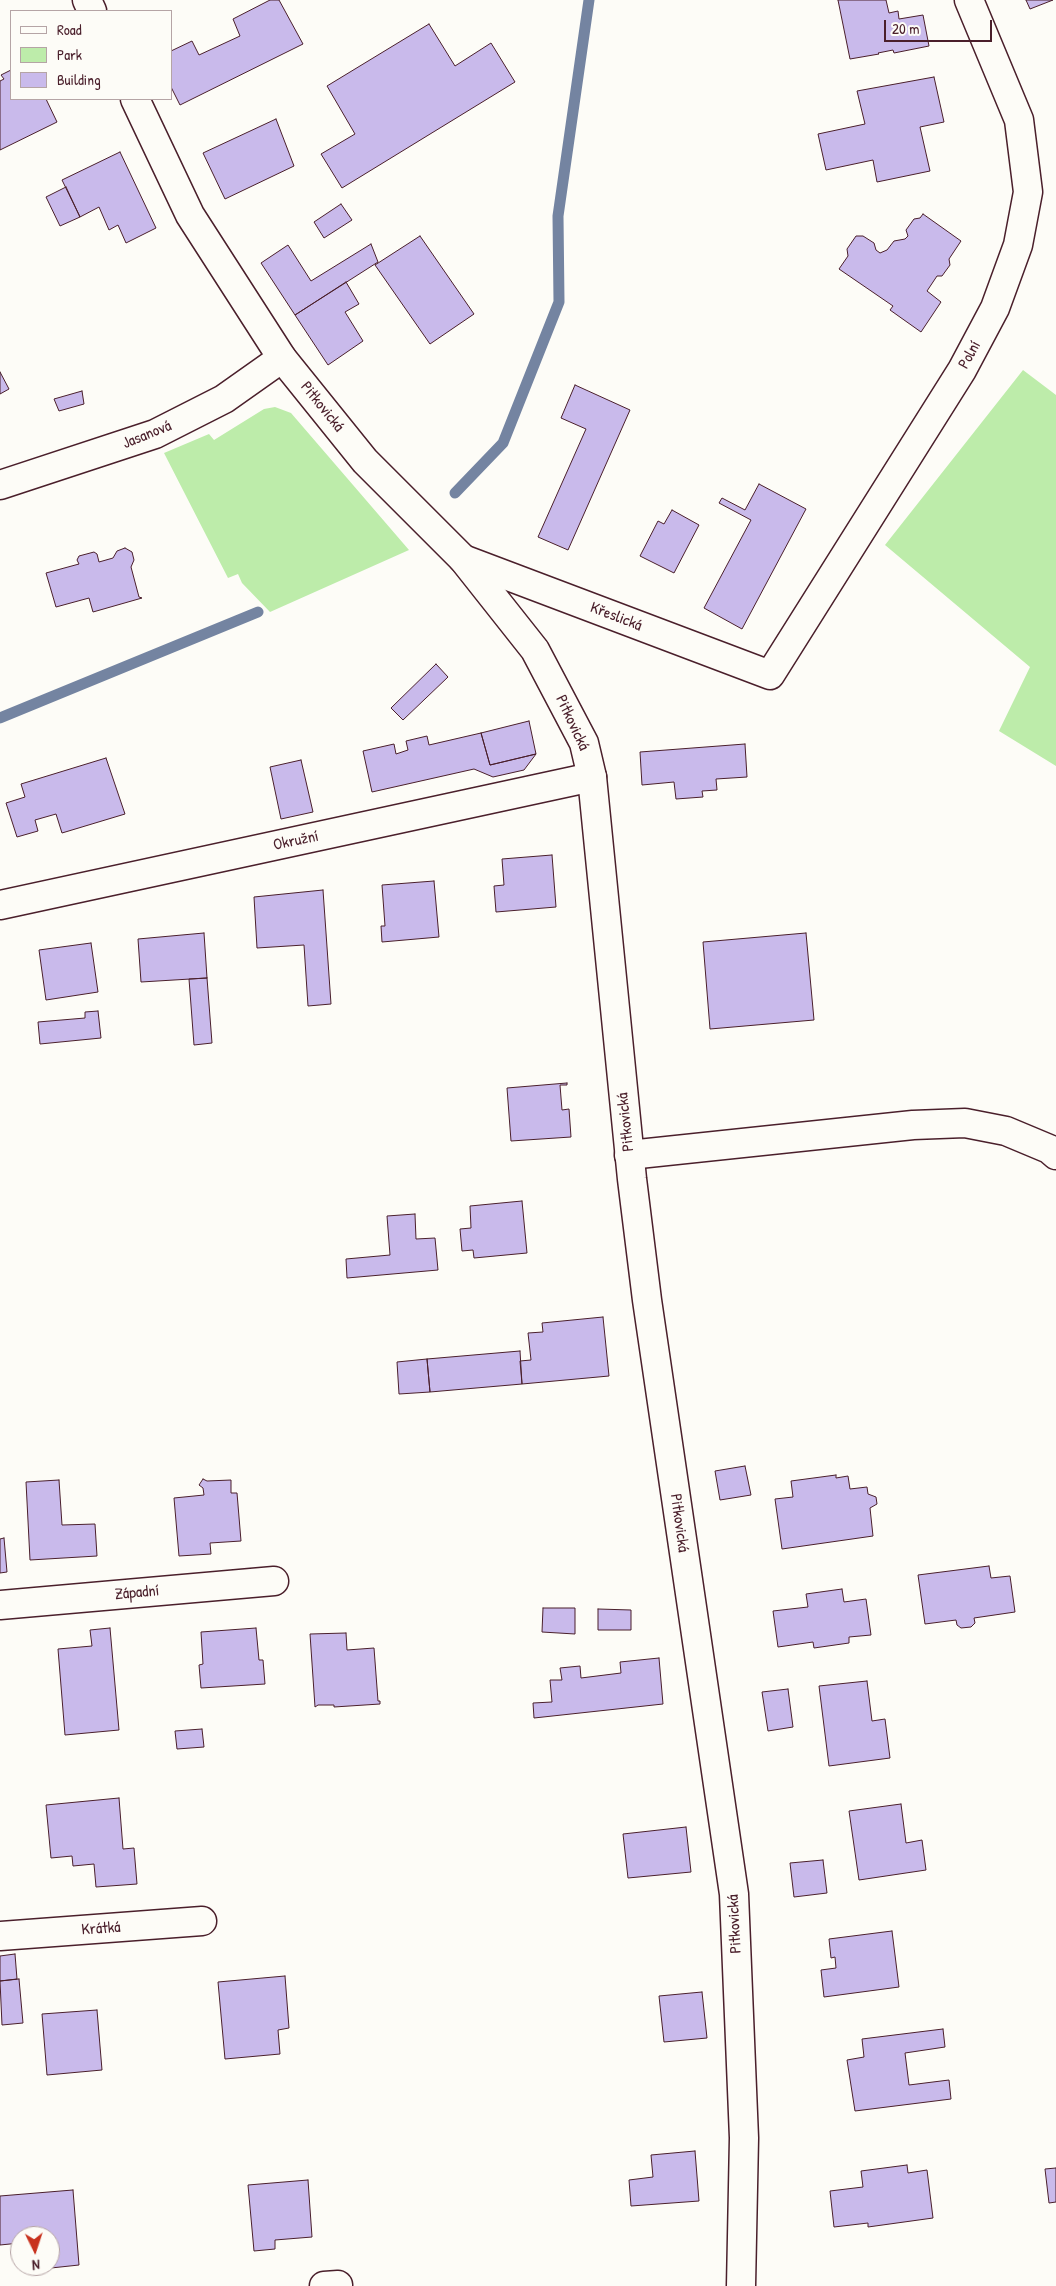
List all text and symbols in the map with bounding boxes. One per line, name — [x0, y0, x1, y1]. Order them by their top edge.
legend — [10, 10, 172, 100]
scale bar — [886, 10, 994, 42]
text: 20 m — [892, 18, 919, 39]
text: Road — [57, 19, 82, 40]
text: Park — [57, 44, 82, 65]
text: Building — [57, 69, 101, 90]
street label: Polní — [955, 338, 985, 372]
street label: Pitkovická — [296, 378, 348, 436]
street label: Jasanová — [120, 417, 174, 453]
street label: Křeslická — [587, 598, 645, 636]
street label: Pitkovická — [551, 692, 593, 754]
street label: Okružní — [272, 827, 320, 855]
street label: Pitkovická — [613, 1092, 639, 1152]
street label: Pitkovická — [665, 1492, 693, 1554]
street label: Západní — [114, 1581, 160, 1605]
street label: Pitkovická — [724, 1894, 746, 1954]
street label: Krátká — [81, 1918, 121, 1940]
north arrow — [10, 2226, 60, 2276]
text: N — [32, 2256, 40, 2275]

